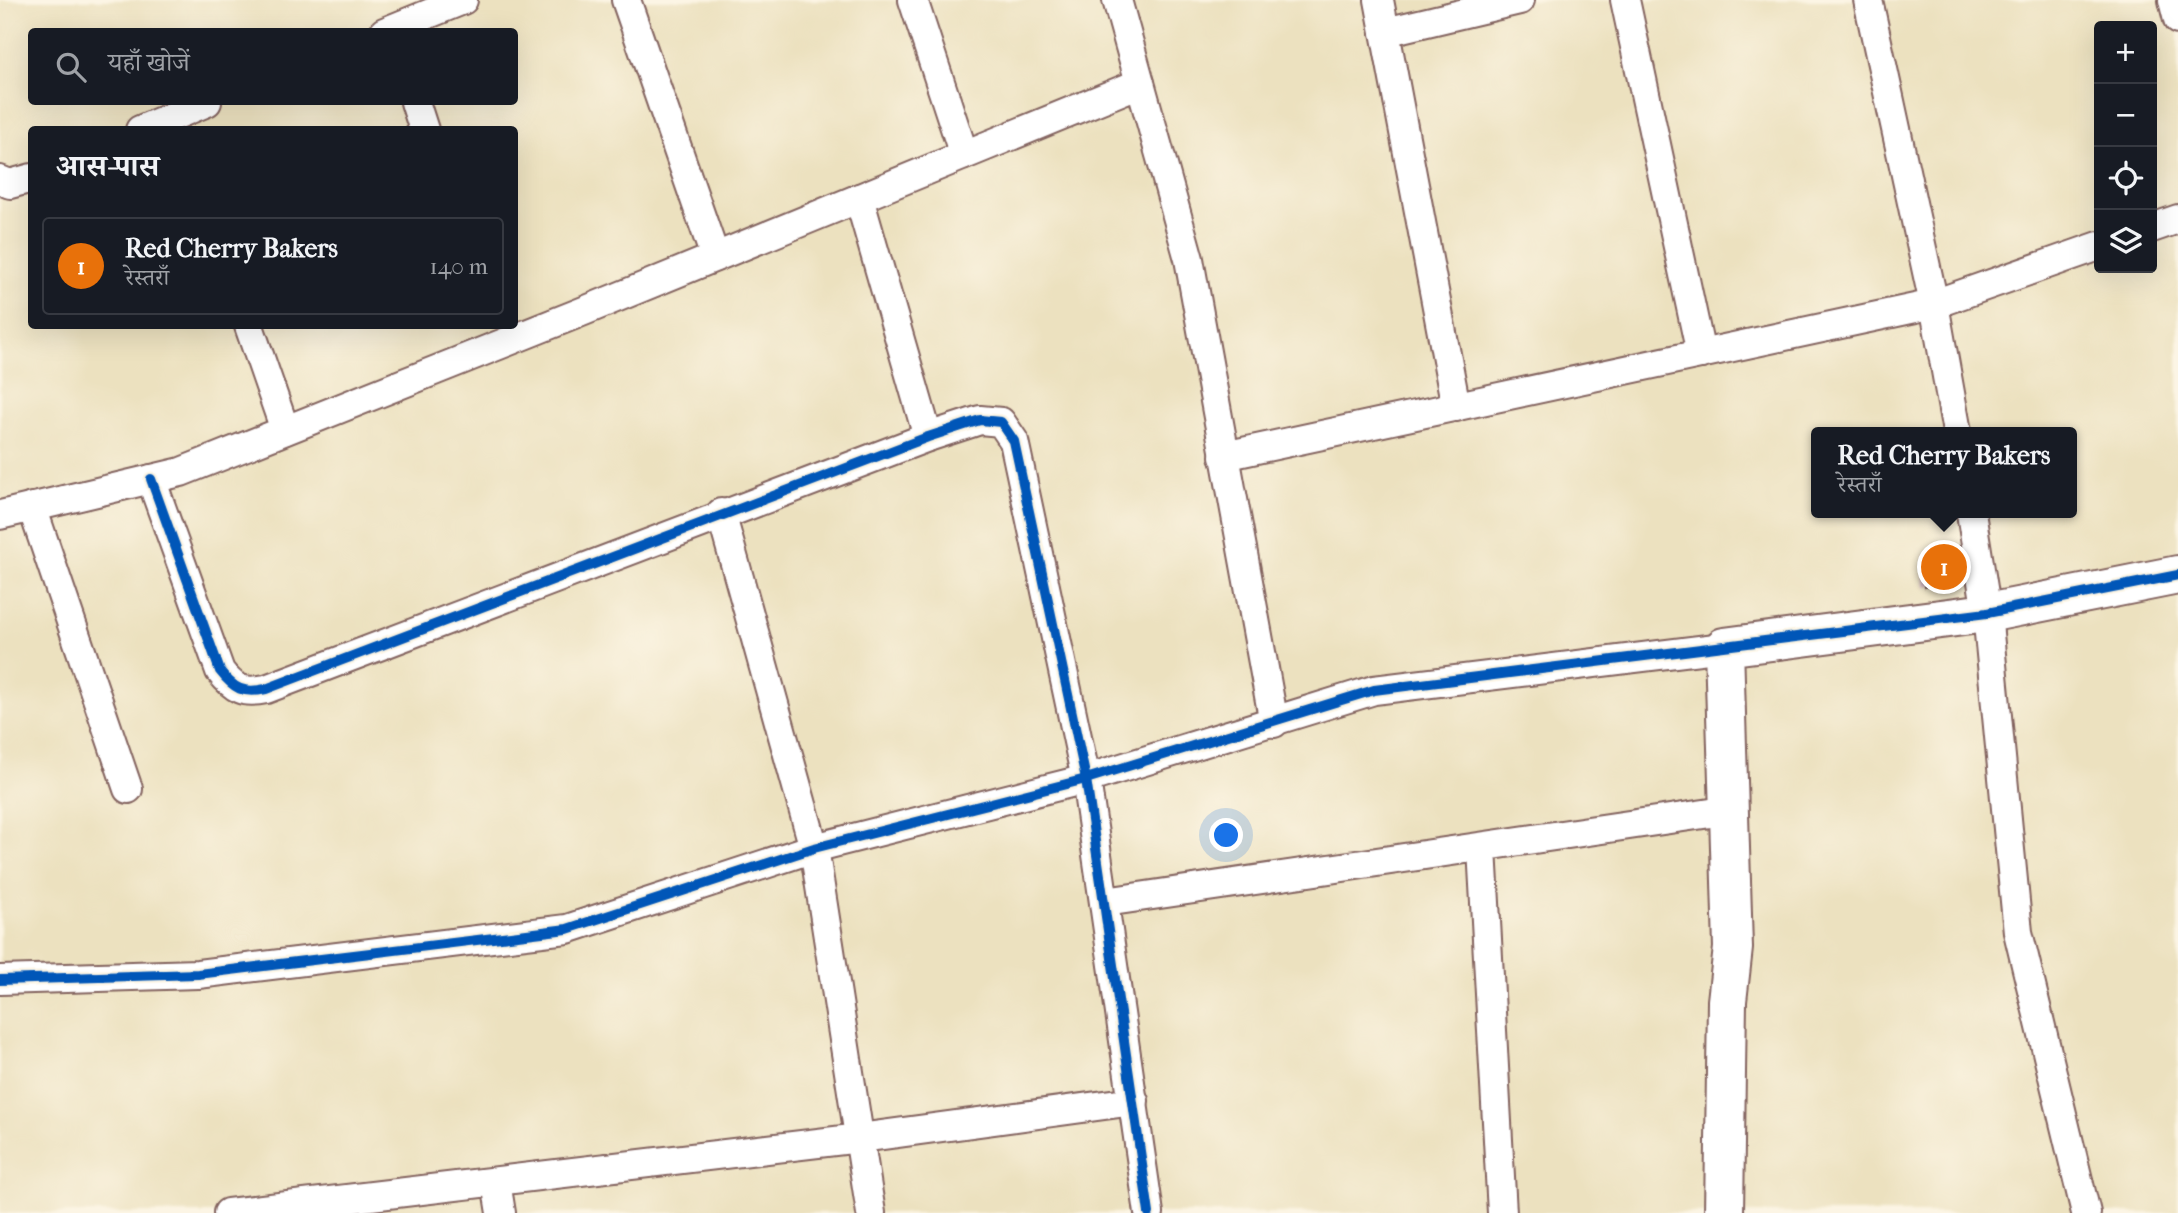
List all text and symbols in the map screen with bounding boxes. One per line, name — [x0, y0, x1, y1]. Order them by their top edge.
map controls — [2094, 21, 2157, 273]
button: + — [2094, 21, 2157, 84]
search box — [28, 28, 518, 105]
text: यहाँ खोजें — [108, 47, 190, 78]
icon: search — [52, 48, 90, 86]
button: − — [2094, 84, 2157, 147]
button: locate — [2094, 147, 2157, 210]
text: आस-पास — [56, 149, 159, 184]
button: layers — [2094, 210, 2157, 273]
text: Red Cherry Bakers — [125, 233, 338, 264]
text: 1 — [77, 253, 85, 280]
text: 140 m — [429, 253, 488, 280]
text: रेस्तराँ — [125, 264, 169, 291]
popup — [1811, 427, 2077, 518]
text: Red Cherry Bakers — [1838, 440, 2050, 471]
text: रेस्तराँ — [1838, 471, 1882, 498]
pin: 1 — [1921, 541, 1967, 593]
your location — [1209, 818, 1243, 852]

